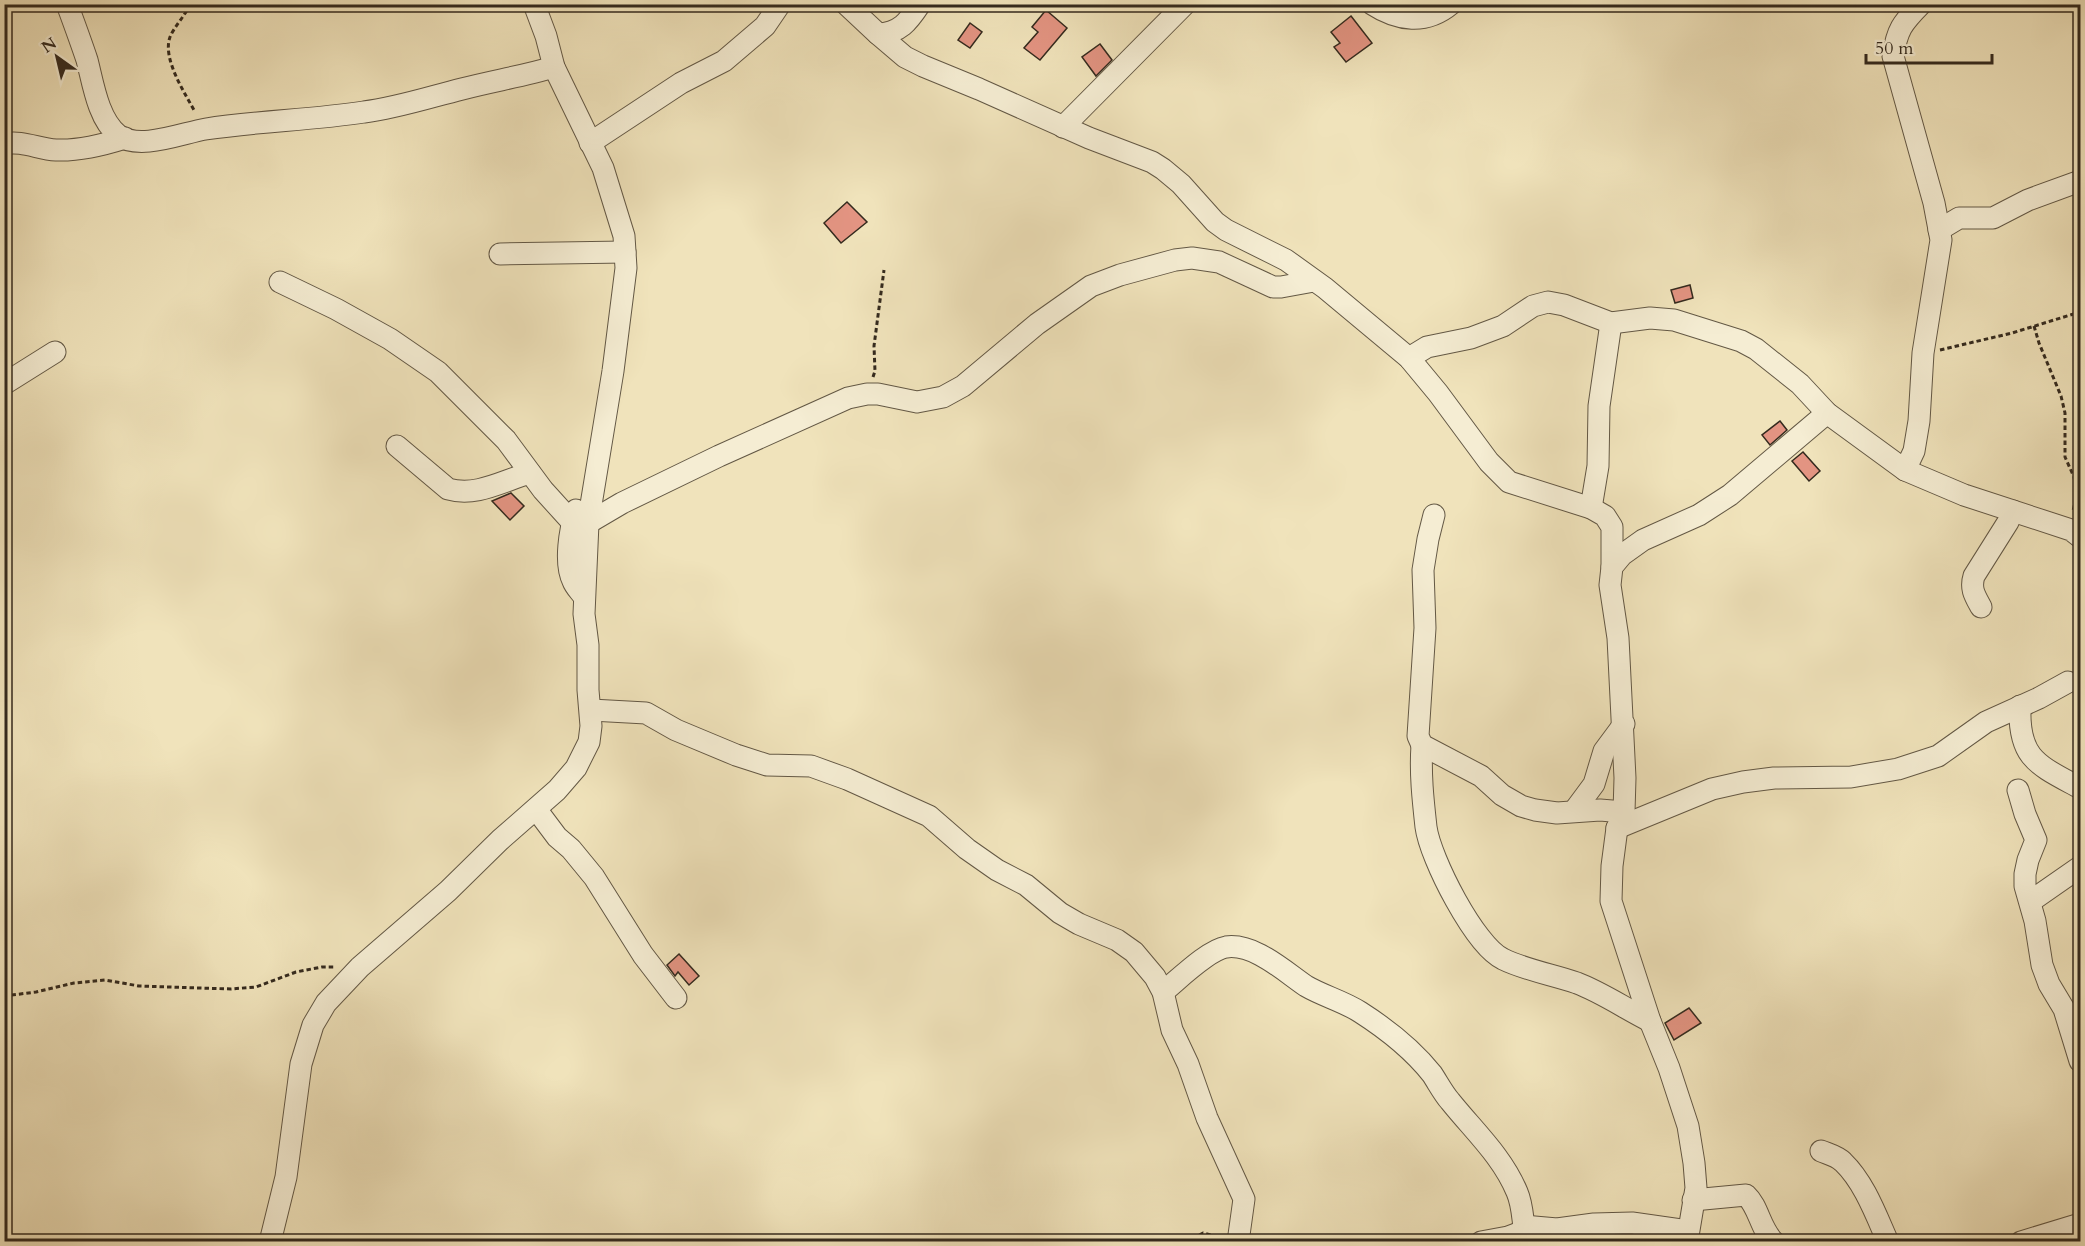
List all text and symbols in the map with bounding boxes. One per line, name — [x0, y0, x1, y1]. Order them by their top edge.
north arrow — [27, 27, 87, 87]
scale bar — [1866, 27, 1992, 65]
text: N — [37, 32, 61, 58]
text: 50 m — [1875, 36, 1914, 61]

